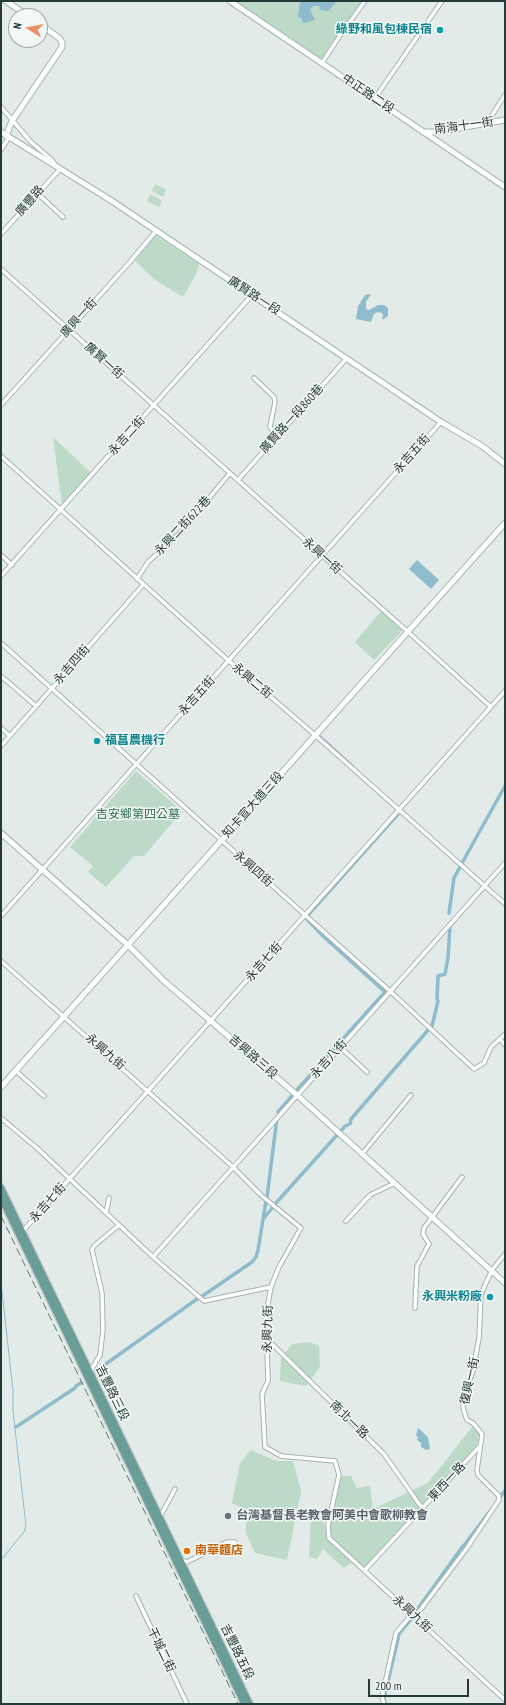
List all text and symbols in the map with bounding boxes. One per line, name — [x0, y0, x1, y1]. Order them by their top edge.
north arrow — [8, 8, 48, 48]
text: N — [10, 22, 25, 30]
place label: 綠野和風包棟民宿 — [336, 23, 432, 37]
marker: 綠野和風包棟民宿 — [435, 25, 445, 35]
street label: 中正路二段 — [339, 71, 397, 117]
street label: 南海十一街 — [433, 115, 495, 137]
street label: 廣豐路 — [13, 183, 47, 219]
street label: 廣賢路一段 — [225, 274, 283, 318]
street label: 廣興一街 — [58, 295, 100, 341]
street label: 廣賢一街 — [81, 340, 127, 382]
street label: 廣賢路一段860巷 — [257, 381, 327, 457]
street label: 永吉二街 — [106, 413, 148, 459]
street label: 永吉五街 — [391, 431, 433, 477]
street label: 永興二街622巷 — [152, 493, 214, 559]
street label: 永興一街 — [299, 535, 345, 577]
street label: 永吉四街 — [51, 642, 93, 688]
street label: 永興二街 — [229, 660, 275, 702]
street label: 永吉五街 — [176, 673, 218, 719]
place label: 福菖農機行 — [105, 734, 165, 748]
marker: 福菖農機行 — [92, 736, 102, 746]
street label: 知卡宣大道三段 — [220, 769, 286, 841]
park label: 吉安鄉第四公墓 — [96, 808, 180, 822]
street label: 永興四街 — [230, 848, 276, 890]
street label: 永吉七街 — [243, 939, 285, 985]
street label: 永興九街 — [82, 1031, 128, 1073]
street label: 吉興路三段 — [226, 1032, 280, 1082]
street label: 永吉八街 — [308, 1036, 350, 1082]
street label: 永吉七街 — [27, 1180, 69, 1226]
place label: 永興米粉廠 — [422, 1290, 482, 1304]
marker: 永興米粉廠 — [485, 1292, 495, 1302]
street label: 永興九街 — [260, 1305, 276, 1353]
street label: 復興一街 — [458, 1356, 482, 1406]
street label: 吉豐路三段 — [92, 1363, 132, 1423]
street label: 南北一路 — [327, 1398, 371, 1442]
street label: 東西一路 — [425, 1460, 469, 1504]
place label: 台灣基督長老教會阿美中會歌柳教會 — [236, 1509, 428, 1523]
marker: 台灣基督長老教會阿美中會歌柳教會 — [223, 1511, 233, 1521]
place label: 南華麵店 — [195, 1544, 243, 1558]
marker: 南華麵店 — [182, 1546, 192, 1556]
street label: 永興九街 — [390, 1592, 434, 1636]
street label: 吉豐路五段 — [217, 1622, 257, 1682]
street label: 干城二街 — [144, 1625, 178, 1675]
scale bar — [370, 1671, 471, 1697]
text: 200 m — [375, 1678, 402, 1693]

